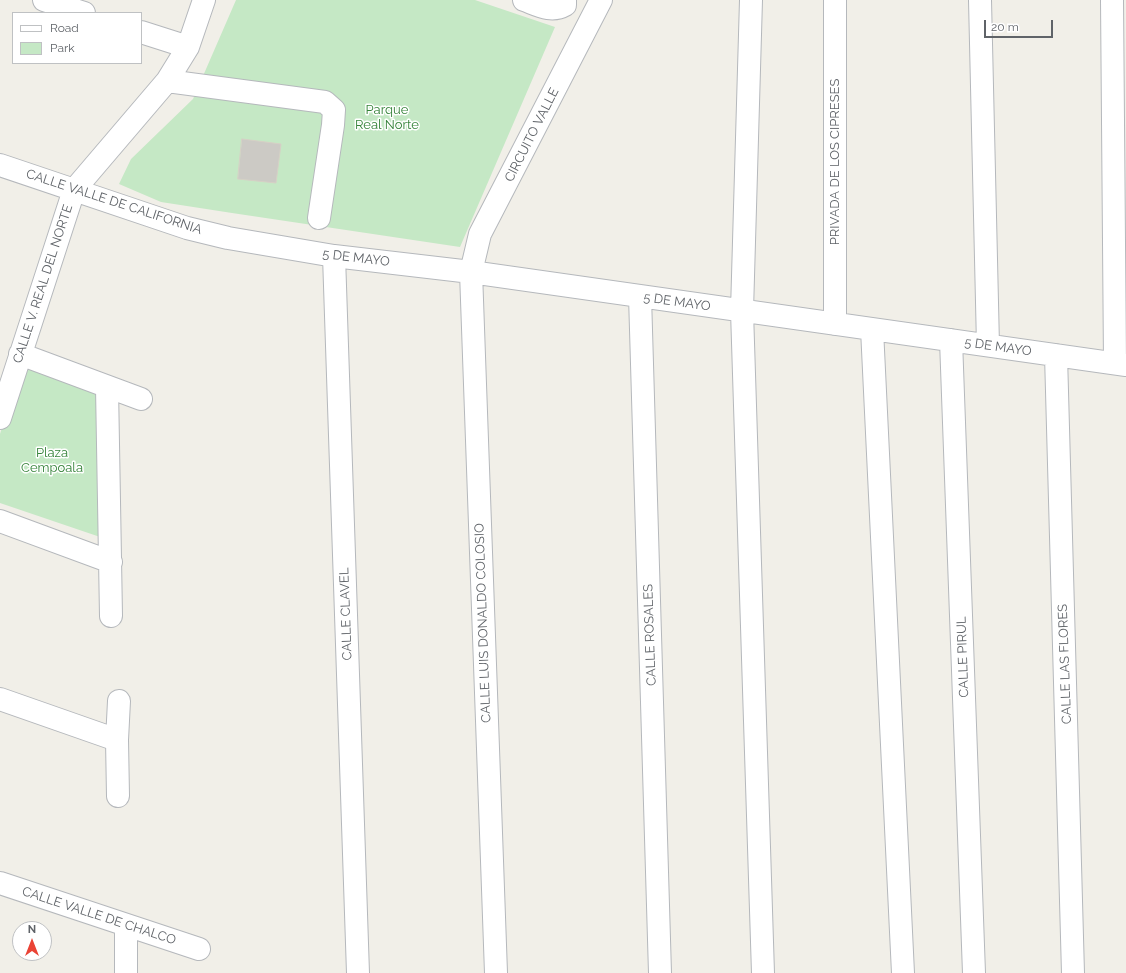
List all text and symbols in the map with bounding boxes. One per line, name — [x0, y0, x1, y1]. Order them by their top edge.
legend — [12, 12, 142, 64]
scale bar — [986, 12, 1055, 38]
text: 20 m — [991, 20, 1019, 34]
text: Road — [50, 21, 79, 35]
text: Park — [50, 41, 75, 55]
street label: PRIVADA DE LOS CIPRESES — [827, 79, 843, 245]
street label: CIRCUITO VALLE — [502, 85, 562, 185]
park label: Parque Real Norte — [355, 102, 419, 133]
street label: CALLE VALLE DE CALIFORNIA — [24, 166, 204, 238]
street label: CALLE V. REAL DEL NORTE — [10, 203, 76, 365]
street label: 5 DE MAYO — [321, 246, 391, 270]
street label: 5 DE MAYO — [642, 290, 712, 314]
street label: 5 DE MAYO — [963, 335, 1033, 359]
park label: Plaza Cempoala — [21, 445, 83, 476]
street label: CALLE LUIS DONALDO COLOSIO — [472, 523, 494, 723]
street label: CALLE CLAVEL — [337, 567, 355, 661]
street label: CALLE ROSALES — [640, 584, 660, 686]
street label: CALLE LAS FLORES — [1055, 604, 1075, 724]
street label: CALLE PIRUL — [954, 616, 972, 698]
street label: CALLE VALLE DE CHALCO — [20, 884, 178, 948]
north arrow — [12, 921, 52, 961]
text: N — [28, 923, 36, 936]

